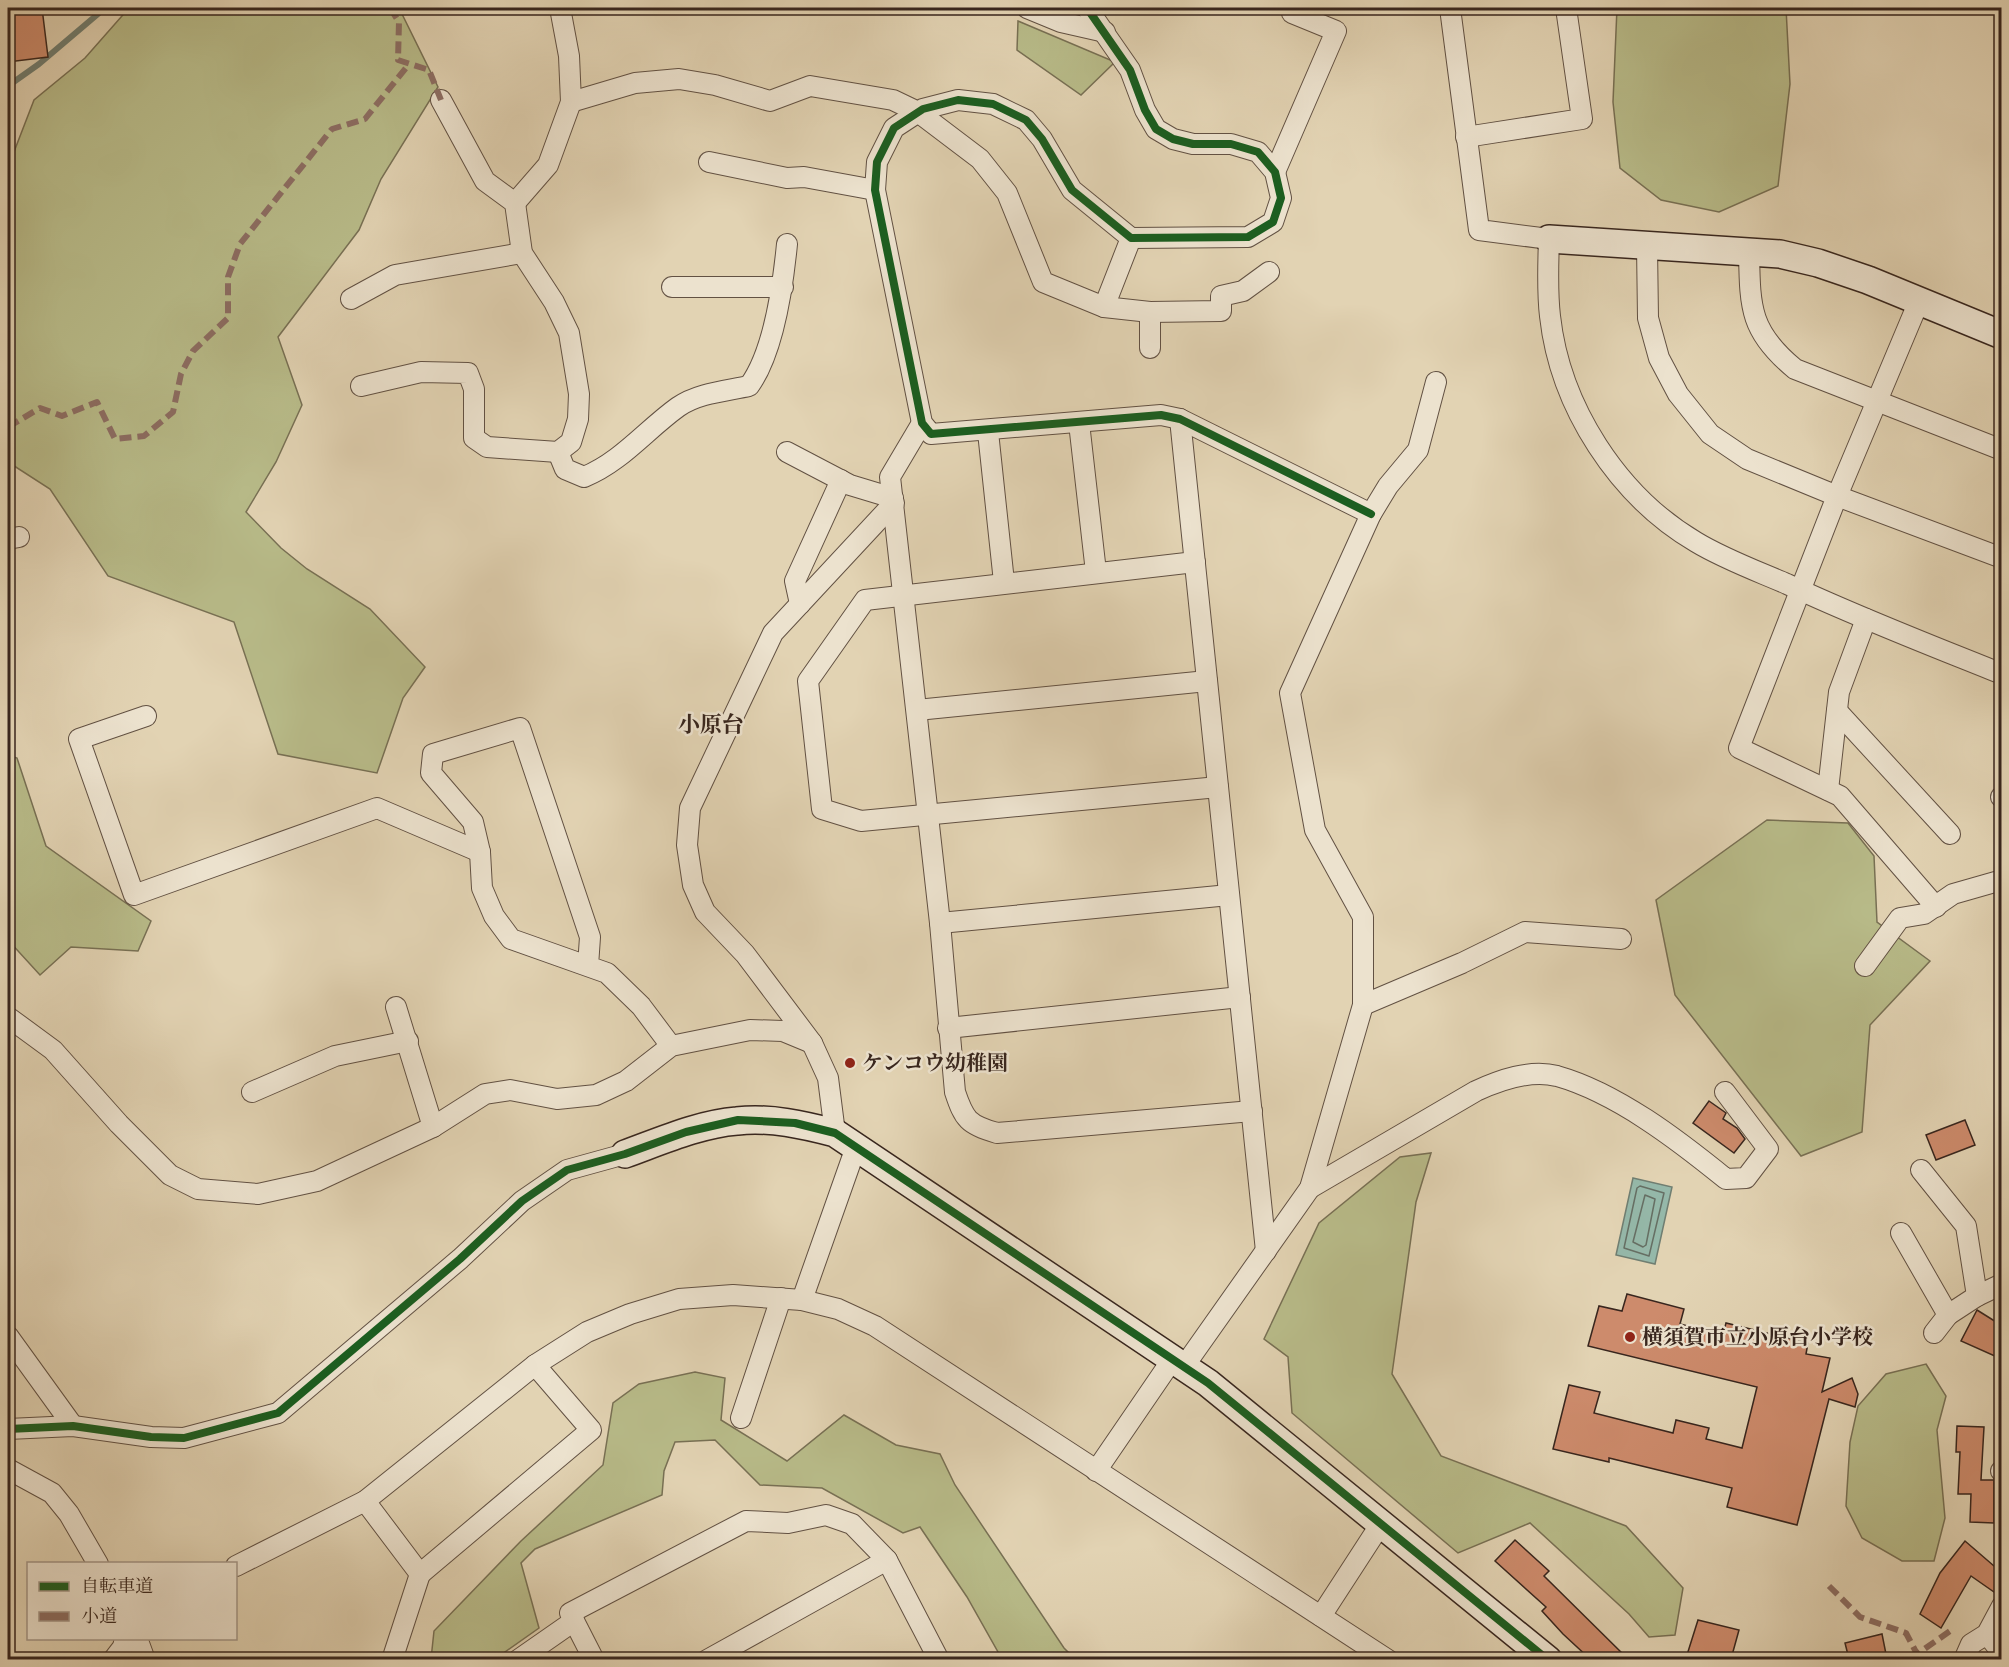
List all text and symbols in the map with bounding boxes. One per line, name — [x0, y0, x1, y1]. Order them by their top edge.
district label: 小原台 — [678, 710, 744, 739]
place label: ケンコウ幼稚園 — [862, 1049, 1008, 1076]
marker: ケンコウ幼稚園 — [843, 1056, 857, 1070]
place label: 横須賀市立小原台小学校 — [1642, 1323, 1873, 1350]
marker: 横須賀市立小原台小学校 — [1623, 1330, 1637, 1344]
legend — [27, 1562, 237, 1640]
text: 自転車道 — [81, 1574, 153, 1597]
text: 小道 — [81, 1604, 117, 1627]

